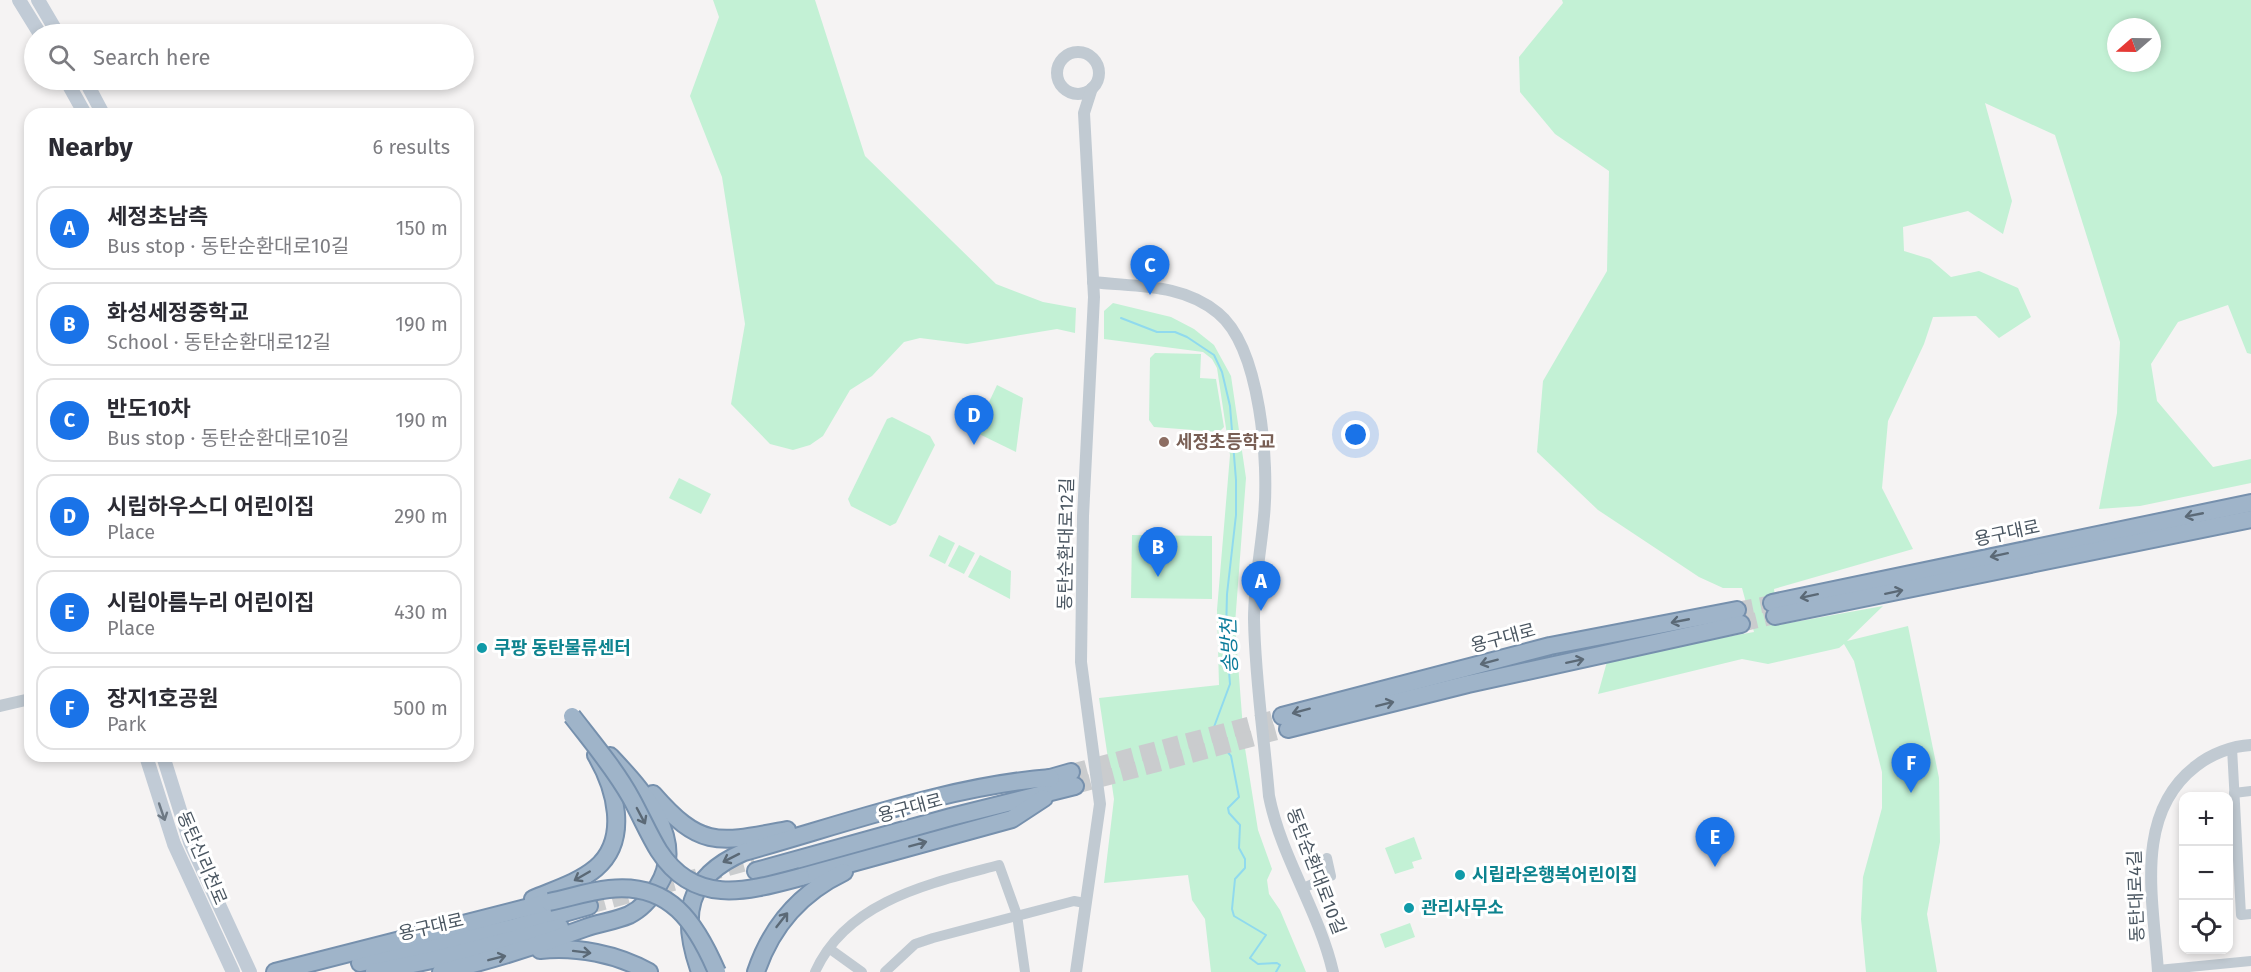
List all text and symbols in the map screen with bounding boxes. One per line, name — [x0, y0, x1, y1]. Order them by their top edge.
north arrow — [2107, 18, 2161, 72]
search box — [24, 24, 474, 90]
icon: search — [45, 41, 78, 74]
text: Search here — [93, 44, 211, 71]
text: Nearby — [48, 132, 133, 163]
text: 6 results — [373, 135, 450, 159]
text: 세정초남측 — [107, 203, 208, 230]
text: A — [64, 216, 75, 240]
text: 150 m — [396, 216, 448, 240]
text: Bus stop · 동탄순환대로10길 — [107, 234, 349, 258]
pin: C — [1130, 246, 1170, 295]
text: 화성세정중학교 — [107, 299, 249, 326]
text: B — [63, 312, 76, 336]
text: 190 m — [395, 312, 448, 336]
text: School · 동탄순환대로12길 — [107, 330, 331, 354]
text: 반도10차 — [107, 395, 191, 422]
pin: D — [954, 396, 994, 445]
text: C — [64, 408, 75, 432]
text: 190 m — [395, 408, 448, 432]
your location — [1341, 420, 1370, 449]
text: Bus stop · 동탄순환대로10길 — [107, 426, 349, 450]
place label: 세정초등학교 — [1176, 431, 1275, 453]
marker: 세정초등학교 — [1157, 435, 1171, 449]
street label: 동탄순환대로12길 — [1054, 478, 1078, 610]
text: 시립하우스디 어린이집 — [107, 493, 315, 520]
text: D — [63, 504, 76, 528]
text: 290 m — [394, 504, 448, 528]
one-way arrow — [2184, 510, 2204, 521]
street label: 용구대로 — [1972, 515, 2042, 551]
text: Place — [107, 520, 155, 544]
pin: B — [1138, 528, 1178, 577]
one-way arrow — [1990, 550, 2010, 561]
pin: A — [1242, 562, 1280, 611]
one-way arrow — [1884, 586, 1903, 597]
text: 시립아름누리 어린이집 — [107, 589, 315, 616]
one-way arrow — [1799, 590, 1818, 602]
text: E — [64, 600, 75, 624]
text: 430 m — [394, 600, 448, 624]
water label: 송방천 — [1216, 615, 1242, 674]
text: Place — [107, 616, 155, 640]
one-way arrow — [1671, 616, 1690, 627]
street label: 용구대로 — [1468, 619, 1538, 657]
place label: 쿠팡 동탄물류센터 — [494, 637, 631, 659]
marker: 쿠팡 동탄물류센터 — [475, 641, 489, 655]
one-way arrow — [1565, 655, 1584, 666]
one-way arrow — [1480, 656, 1499, 668]
text: 장지1호공원 — [107, 685, 218, 712]
text: F — [65, 696, 74, 720]
text: 500 m — [393, 696, 448, 720]
one-way arrow — [1375, 698, 1394, 710]
one-way arrow — [1292, 706, 1311, 717]
text: Park — [107, 712, 146, 736]
pin: F — [1892, 744, 1930, 793]
street label: 용구대로 — [875, 789, 945, 827]
map controls — [2179, 792, 2233, 954]
button: + — [2179, 792, 2233, 846]
one-way arrow — [158, 802, 169, 821]
street label: 동탄순환대로10길 — [1282, 805, 1350, 937]
one-way arrow — [635, 806, 647, 824]
street label: 동탄신리천로 — [172, 808, 232, 908]
pin: E — [1696, 818, 1734, 867]
one-way arrow — [908, 838, 927, 850]
button: − — [2179, 846, 2233, 900]
street label: 동탄대로4길 — [2123, 849, 2149, 943]
one-way arrow — [722, 853, 740, 865]
place label: 시립라온행복어린이집 — [1472, 864, 1638, 886]
marker: 시립라온행복어린이집 — [1453, 868, 1467, 882]
one-way arrow — [574, 870, 591, 882]
place label: 관리사무소 — [1421, 897, 1504, 919]
button: locate — [2179, 900, 2233, 954]
marker: 관리사무소 — [1402, 901, 1416, 915]
street label: 용구대로 — [396, 909, 466, 945]
one-way arrow — [776, 912, 789, 928]
one-way arrow — [572, 946, 592, 957]
one-way arrow — [488, 951, 507, 963]

